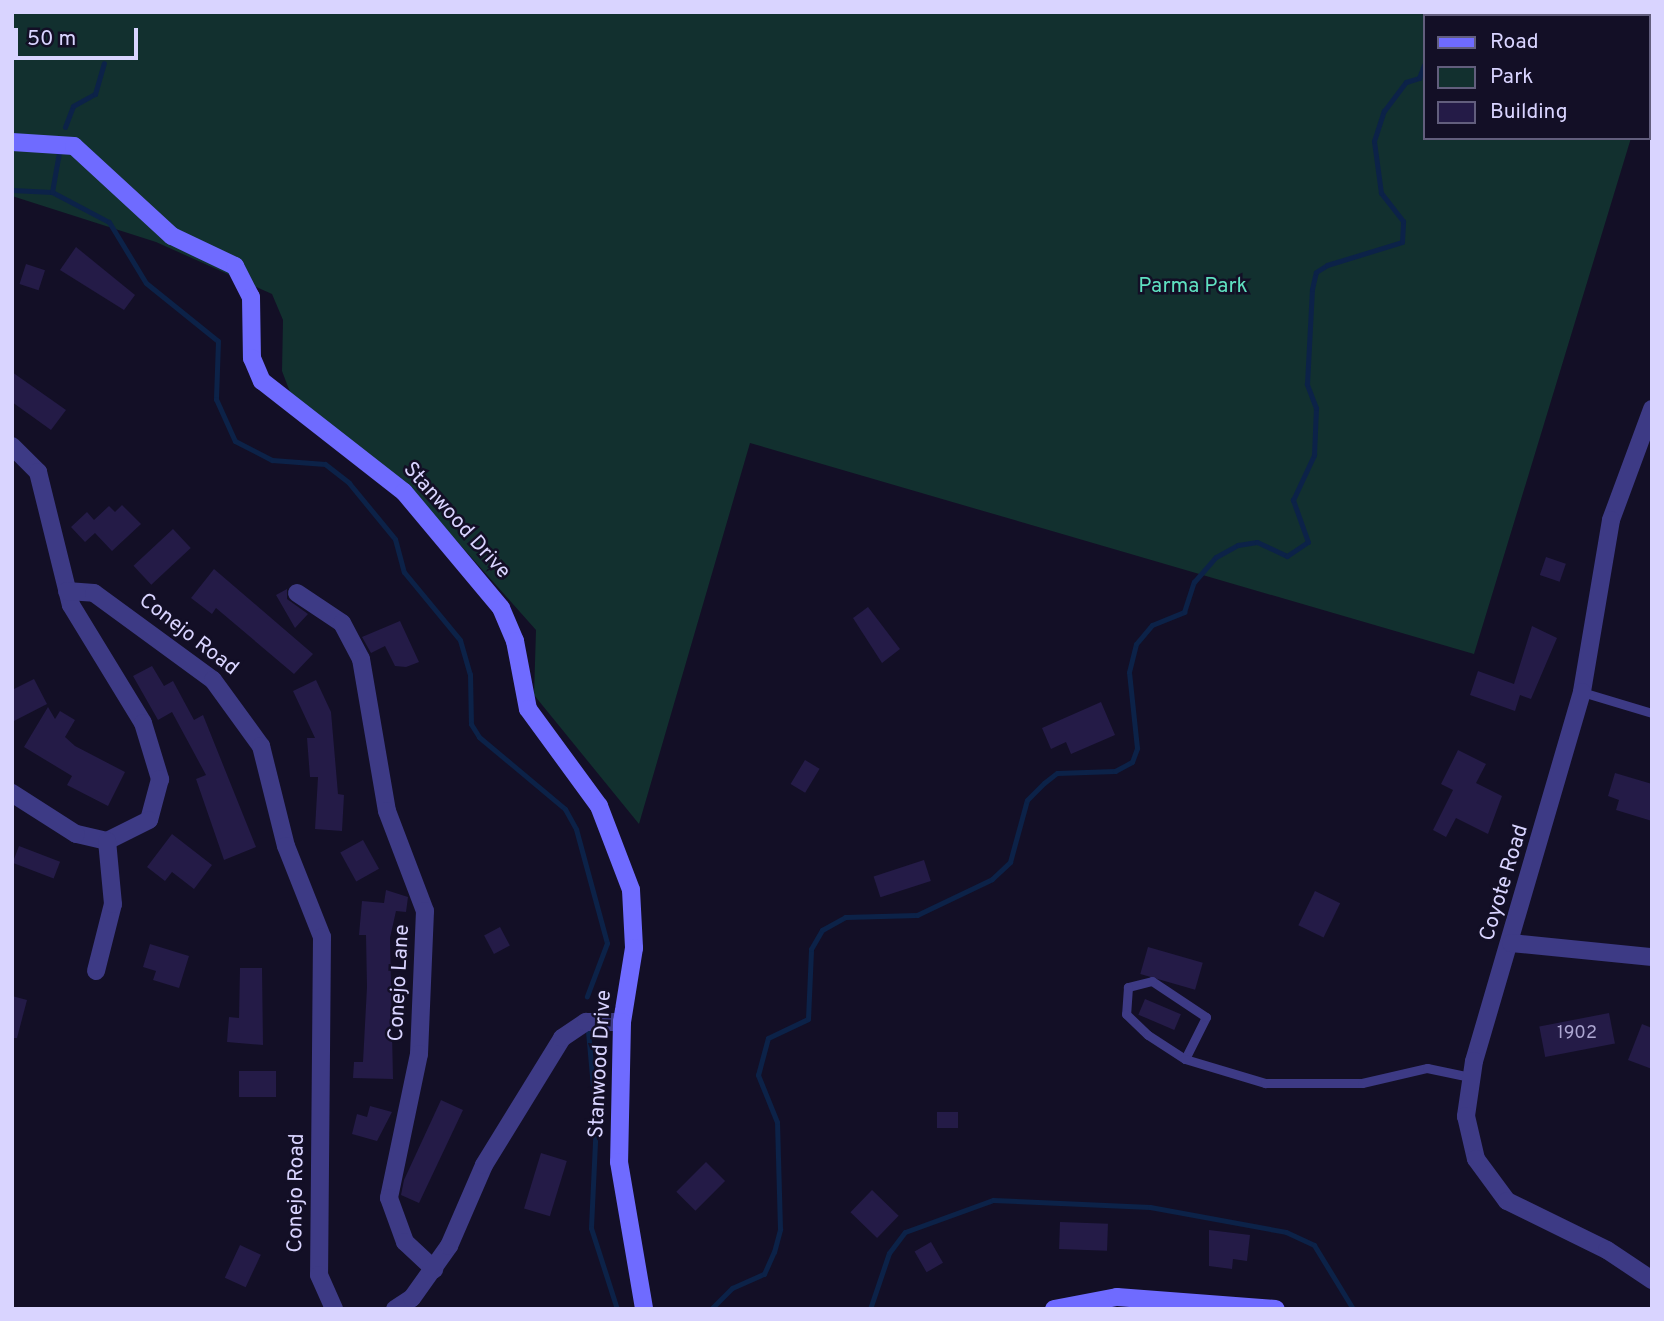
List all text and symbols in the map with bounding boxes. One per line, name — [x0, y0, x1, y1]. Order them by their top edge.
scale bar — [18, 14, 142, 58]
legend — [1422, 14, 1650, 140]
text: 50 m — [27, 26, 76, 53]
text: Road — [1490, 29, 1539, 56]
text: Park — [1490, 64, 1533, 91]
text: Building — [1490, 99, 1568, 126]
park label: Parma Park — [1138, 274, 1248, 300]
street label: Stanwood Drive — [397, 457, 515, 585]
street label: Conejo Road — [133, 588, 243, 682]
street label: Coyote Road — [1475, 822, 1535, 944]
street label: Conejo Lane — [384, 924, 416, 1042]
street label: Stanwood Drive — [585, 989, 617, 1139]
house number: 1902 — [1557, 1023, 1597, 1045]
street label: Conejo Road — [283, 1133, 311, 1253]

